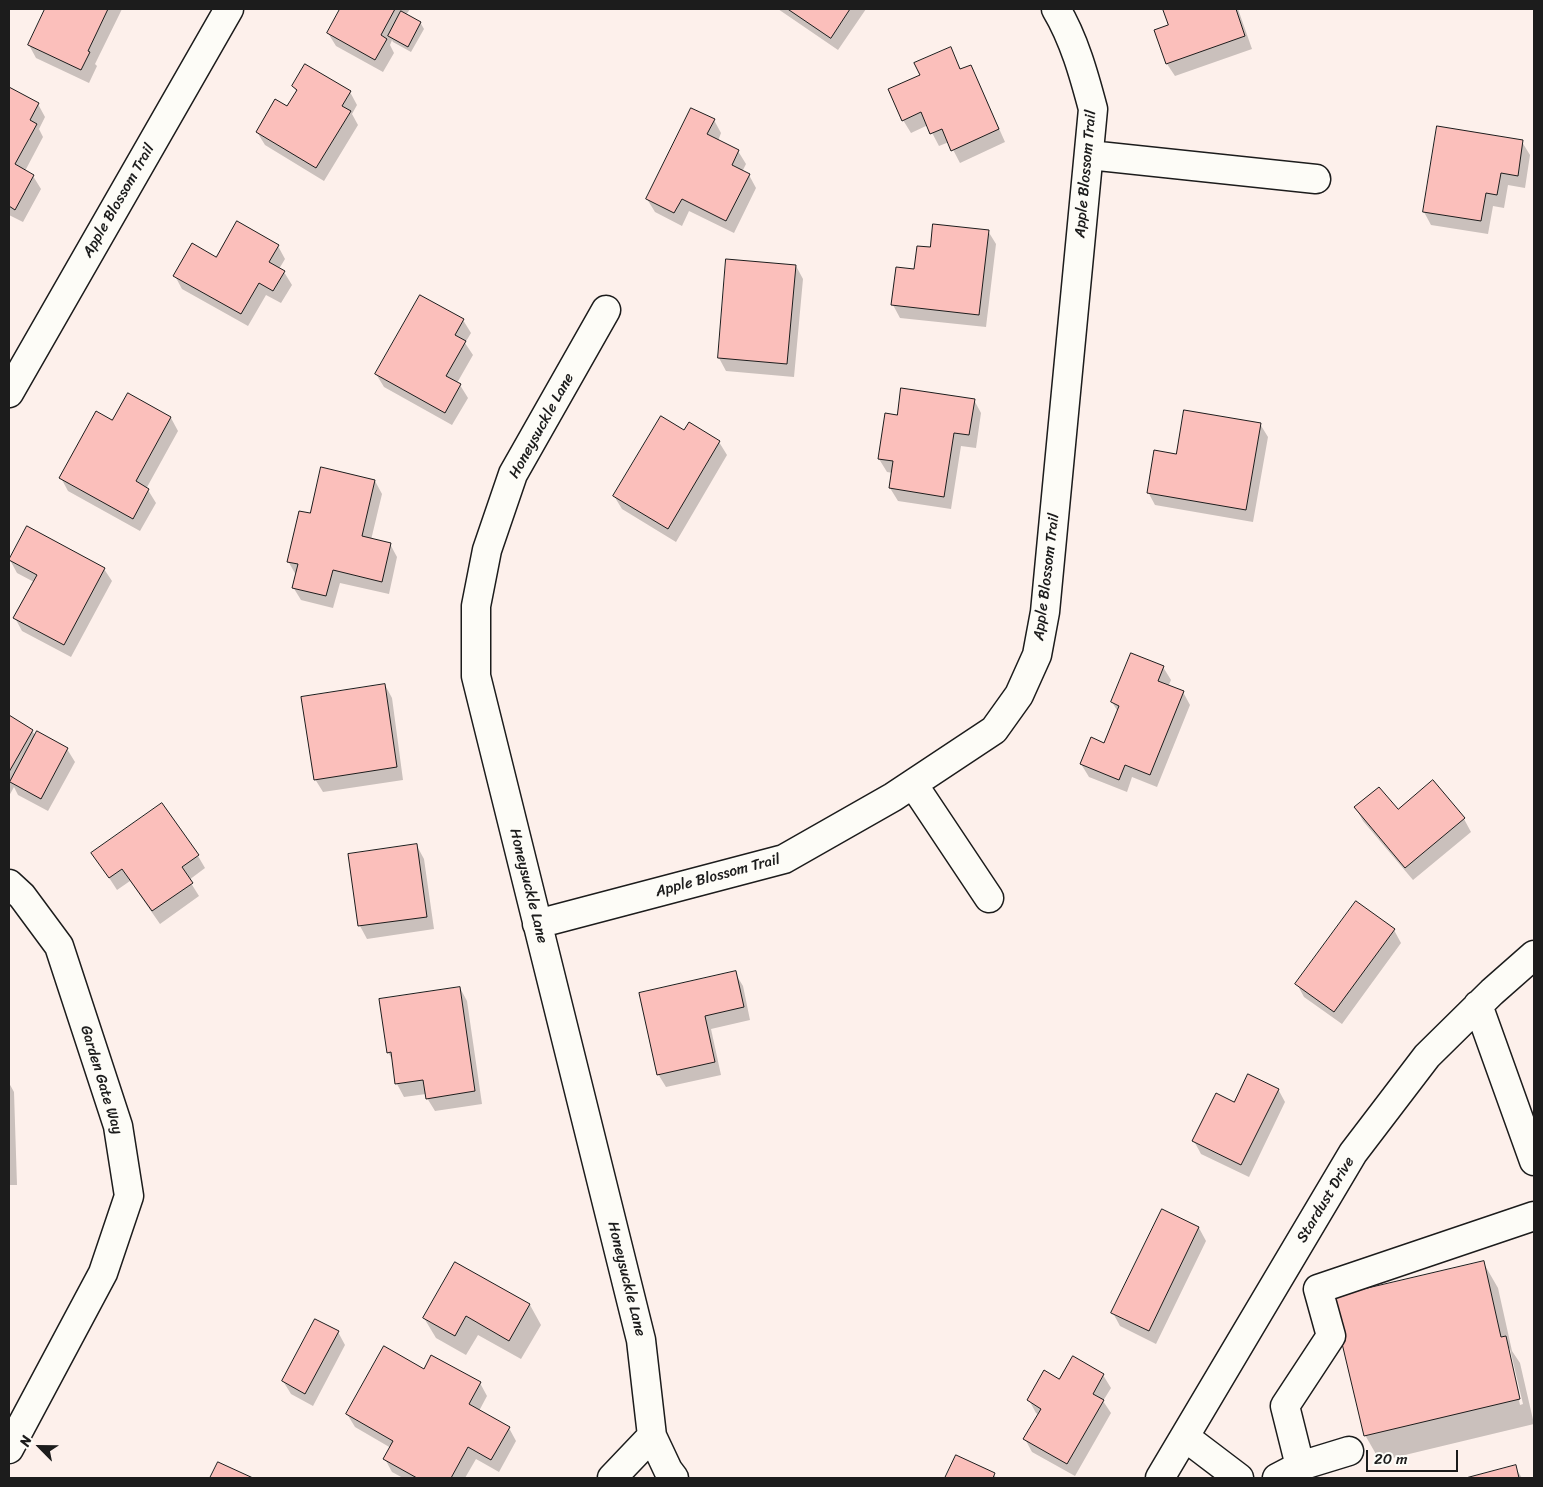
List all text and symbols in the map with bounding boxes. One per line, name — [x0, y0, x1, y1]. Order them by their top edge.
street label: Apple Blossom Trail — [1071, 109, 1101, 239]
street label: Apple Blossom Trail — [79, 141, 159, 261]
street label: Honeysuckle Lane — [506, 370, 578, 482]
street label: Apple Blossom Trail — [1030, 512, 1064, 642]
street label: Honeysuckle Lane — [505, 827, 551, 945]
street label: Apple Blossom Trail — [654, 851, 782, 901]
street label: Garden Gate Way — [76, 1024, 126, 1136]
street label: Stardust Drive — [1293, 1154, 1359, 1246]
street label: Honeysuckle Lane — [603, 1220, 649, 1338]
north arrow — [15, 1422, 65, 1472]
text: N — [12, 1432, 39, 1450]
scale bar — [1368, 1440, 1460, 1472]
text: 20 m — [1374, 1446, 1408, 1472]

